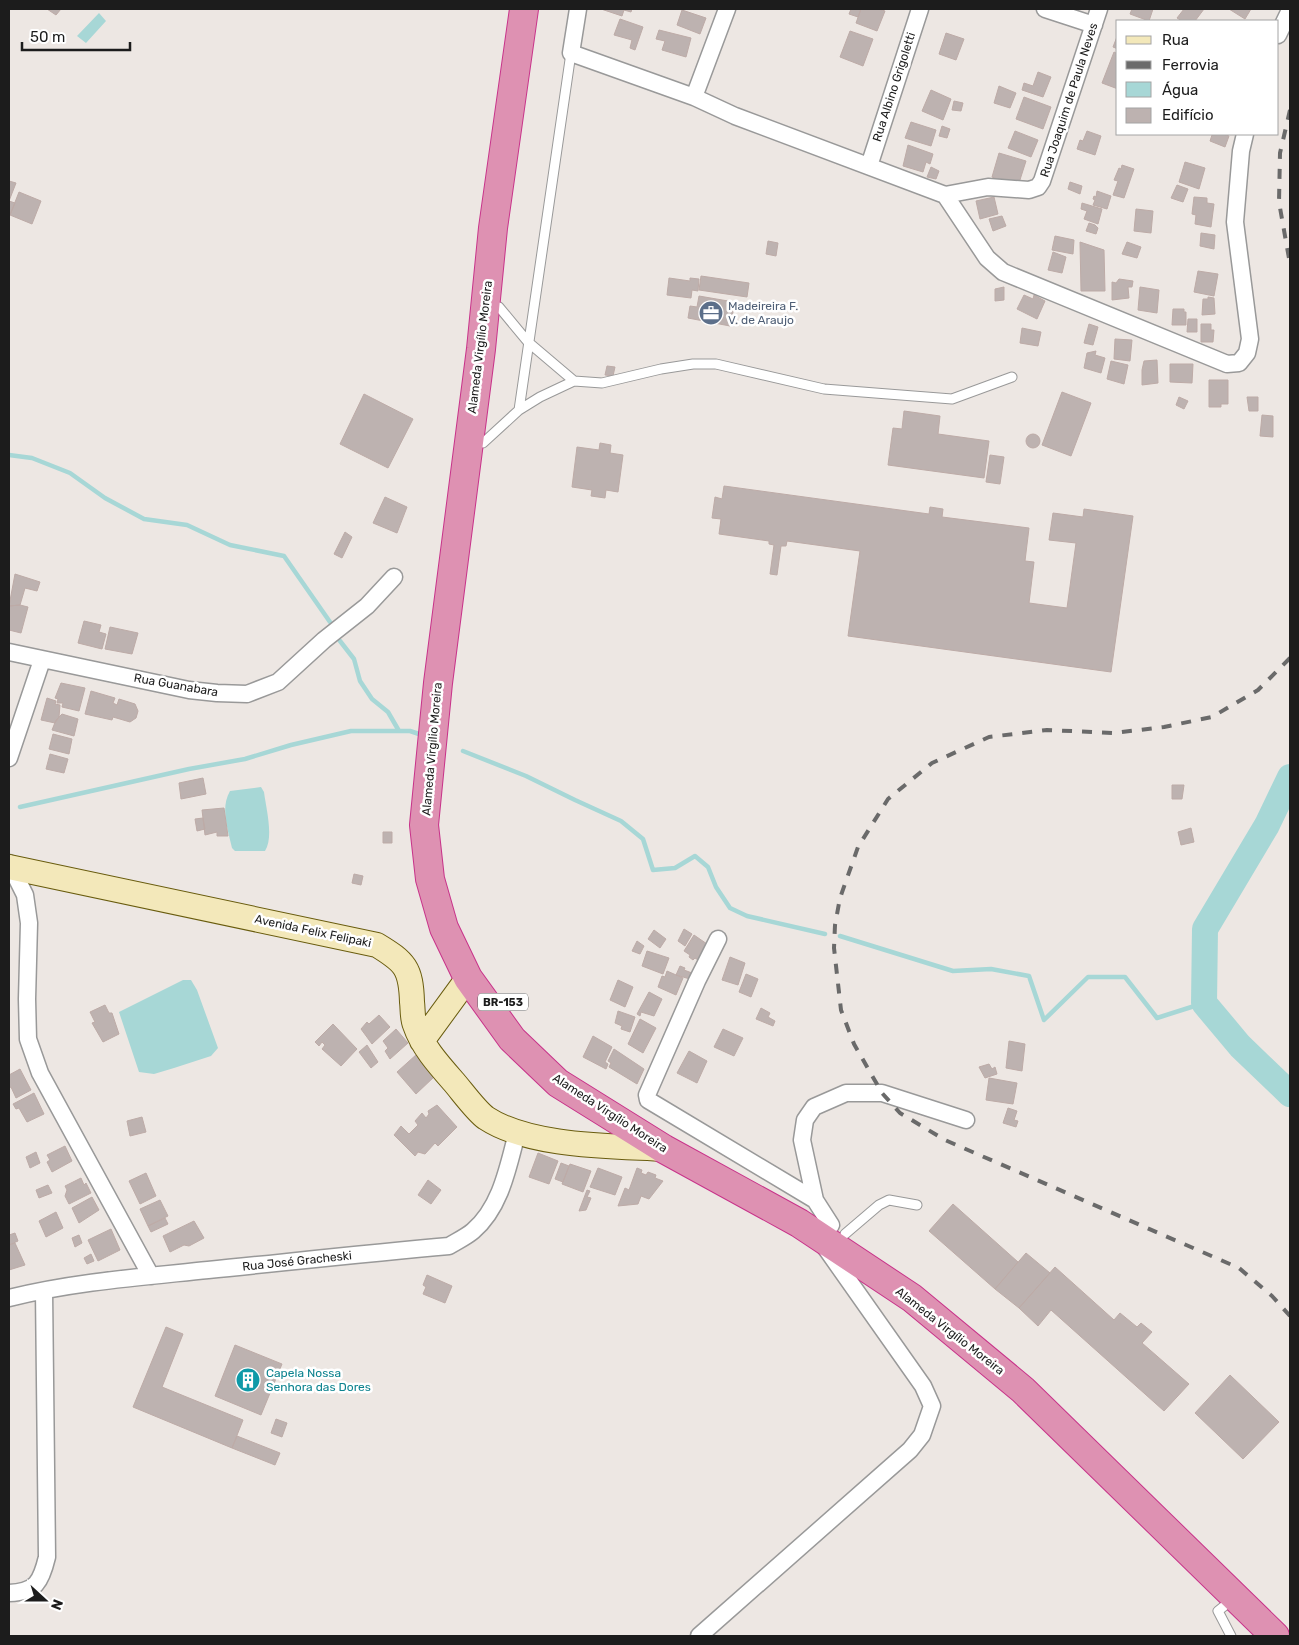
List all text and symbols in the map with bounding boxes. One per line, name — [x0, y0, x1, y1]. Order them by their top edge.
scale bar — [22, 20, 130, 52]
legend — [1116, 20, 1279, 135]
street label: Rua Joaquim de Paula Neves — [1037, 21, 1101, 179]
text: 50 m — [30, 28, 65, 46]
street label: Rua Albino Grigoletti — [870, 31, 918, 143]
text: Rua — [1162, 31, 1189, 49]
text: Ferrovia — [1162, 56, 1219, 74]
text: Água — [1162, 81, 1198, 99]
text: Edifício — [1162, 106, 1214, 124]
street label: Alameda Virgílio Moreira — [465, 280, 495, 414]
place label: Madeireira F. V. de Araujo — [728, 299, 798, 327]
office icon: Madeireira F. V. de Araujo — [698, 300, 724, 326]
street label: Rua Guanabara — [133, 671, 219, 699]
street label: Alameda Virgílio Moreira — [419, 682, 445, 816]
street label: Avenida Felix Felipaki — [253, 912, 373, 950]
road number: BR-153 — [478, 994, 528, 1010]
street label: Alameda Virgílio Moreira — [550, 1071, 670, 1155]
street label: Rua José Gracheski — [242, 1248, 353, 1274]
street label: Alameda Virgílio Moreira — [893, 1284, 1007, 1378]
place label: Capela Nossa Senhora das Dores — [266, 1366, 371, 1394]
building icon: Capela Nossa Senhora das Dores — [235, 1367, 261, 1393]
north arrow — [20, 1575, 70, 1625]
text: N — [47, 1597, 66, 1612]

